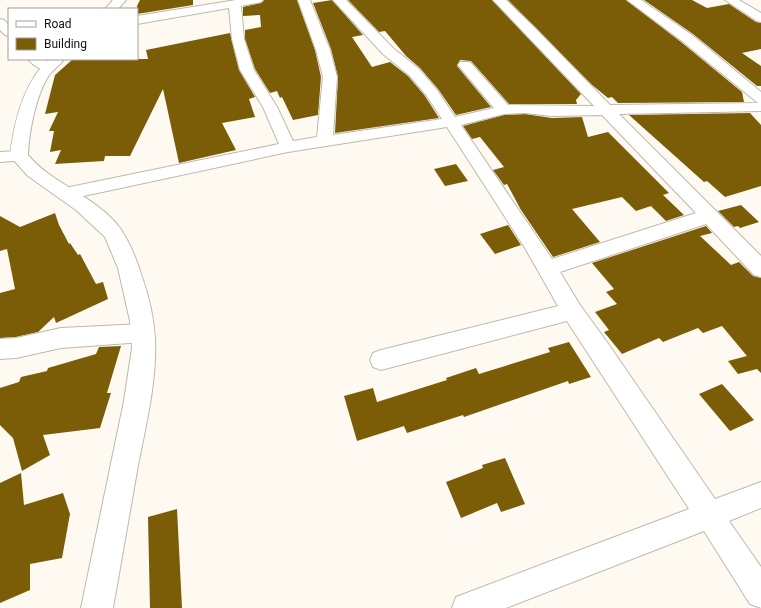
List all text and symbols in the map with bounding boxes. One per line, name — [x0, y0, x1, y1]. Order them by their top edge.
legend — [8, 8, 138, 60]
text: Road — [44, 17, 72, 31]
text: Building — [44, 37, 87, 51]

